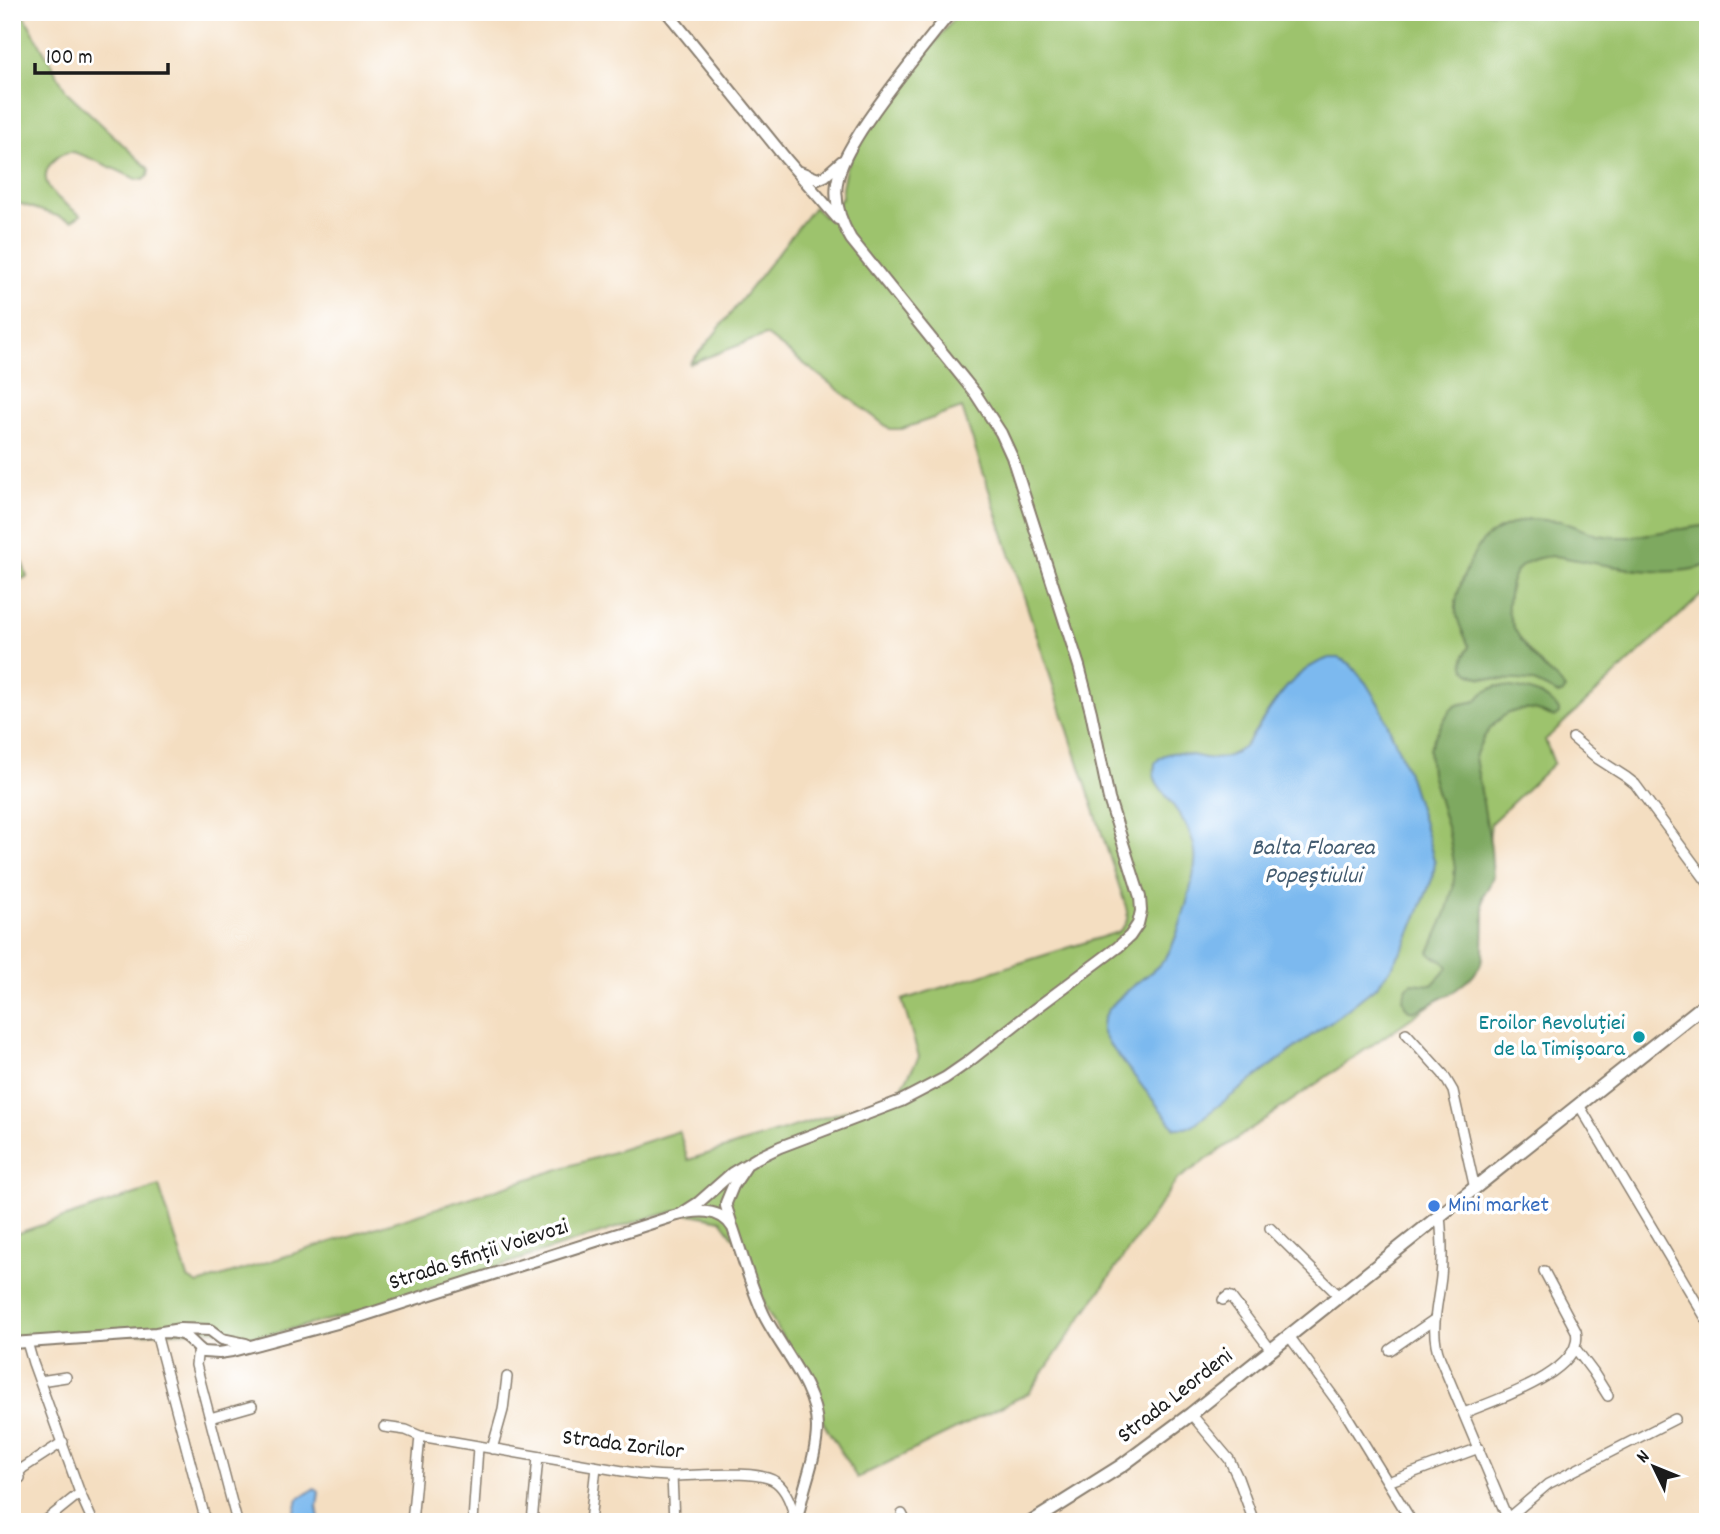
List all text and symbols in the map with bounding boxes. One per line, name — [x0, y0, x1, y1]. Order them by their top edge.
scale bar — [35, 32, 168, 76]
text: 100 m — [46, 44, 93, 74]
water label: Balta Floarea Popeștiului — [1251, 832, 1376, 894]
place label: Eroilor Revoluției de la Timișoara — [1479, 1008, 1626, 1067]
marker: Eroilor Revoluției de la Timișoara — [1631, 1029, 1647, 1045]
place label: Mini market — [1448, 1190, 1549, 1223]
marker: Mini market — [1426, 1198, 1442, 1214]
street label: Strada Sfinții Voievozi — [385, 1211, 573, 1301]
street label: Strada Leordeni — [1111, 1341, 1241, 1453]
street label: Strada Zorilor — [560, 1422, 686, 1470]
north arrow — [1618, 1432, 1688, 1502]
text: N — [1631, 1445, 1657, 1470]

